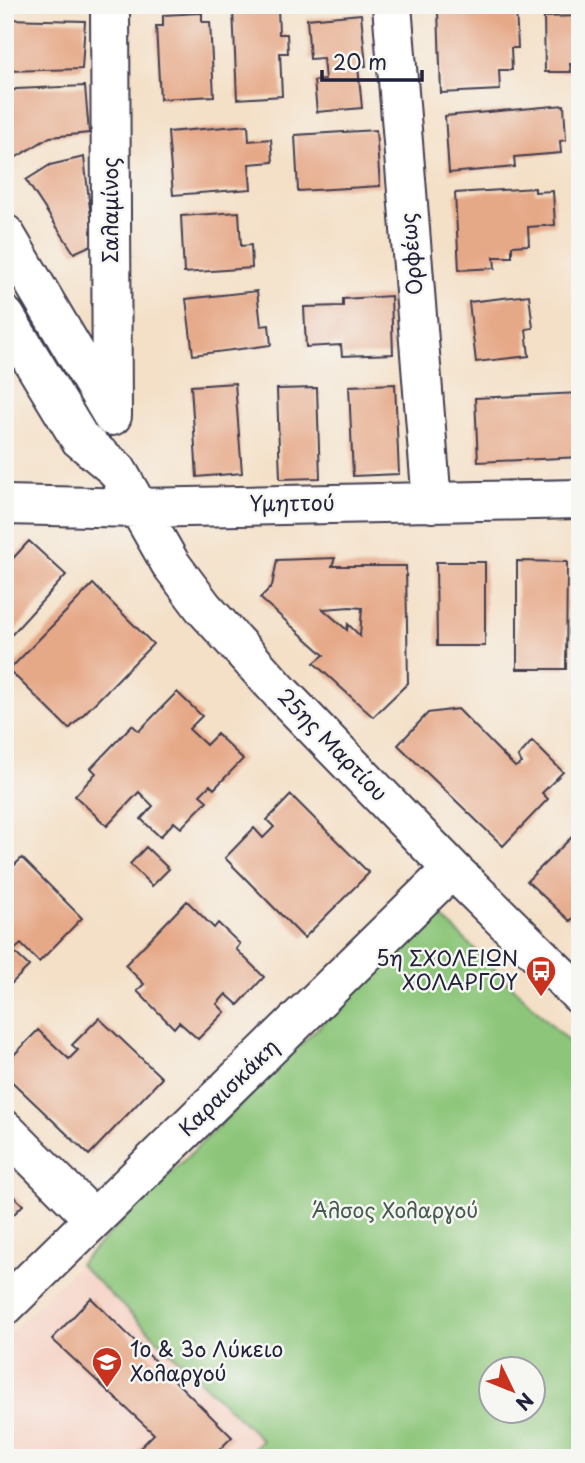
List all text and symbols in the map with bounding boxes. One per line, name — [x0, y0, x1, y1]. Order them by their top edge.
scale bar — [322, 38, 422, 82]
text: 20 m — [333, 45, 387, 77]
street label: Σαλαμίνος — [93, 157, 125, 263]
street label: Ορφέως — [390, 212, 430, 297]
street label: Υμηττού — [249, 486, 335, 518]
street label: 25ης Μαρτίου — [271, 680, 396, 807]
place label: 5η ΣΧΟΛΕΙΩΝ ΧΟΛΑΡΓΟΥ — [376, 941, 518, 997]
bus stop icon: 5η ΣΧΟΛΕΙΩΝ ΧΟΛΑΡΓΟΥ — [524, 954, 558, 998]
street label: Καραισκάκη — [170, 1030, 285, 1143]
park label: Άλσος Χολαργού — [312, 1193, 478, 1225]
place label: 1ο & 3ο Λύκειο Χολαργού — [130, 1332, 283, 1388]
school or university icon: 1ο & 3ο Λύκειο Χολαργού — [90, 1345, 124, 1389]
north arrow — [476, 1354, 546, 1424]
text: N — [510, 1387, 541, 1417]

